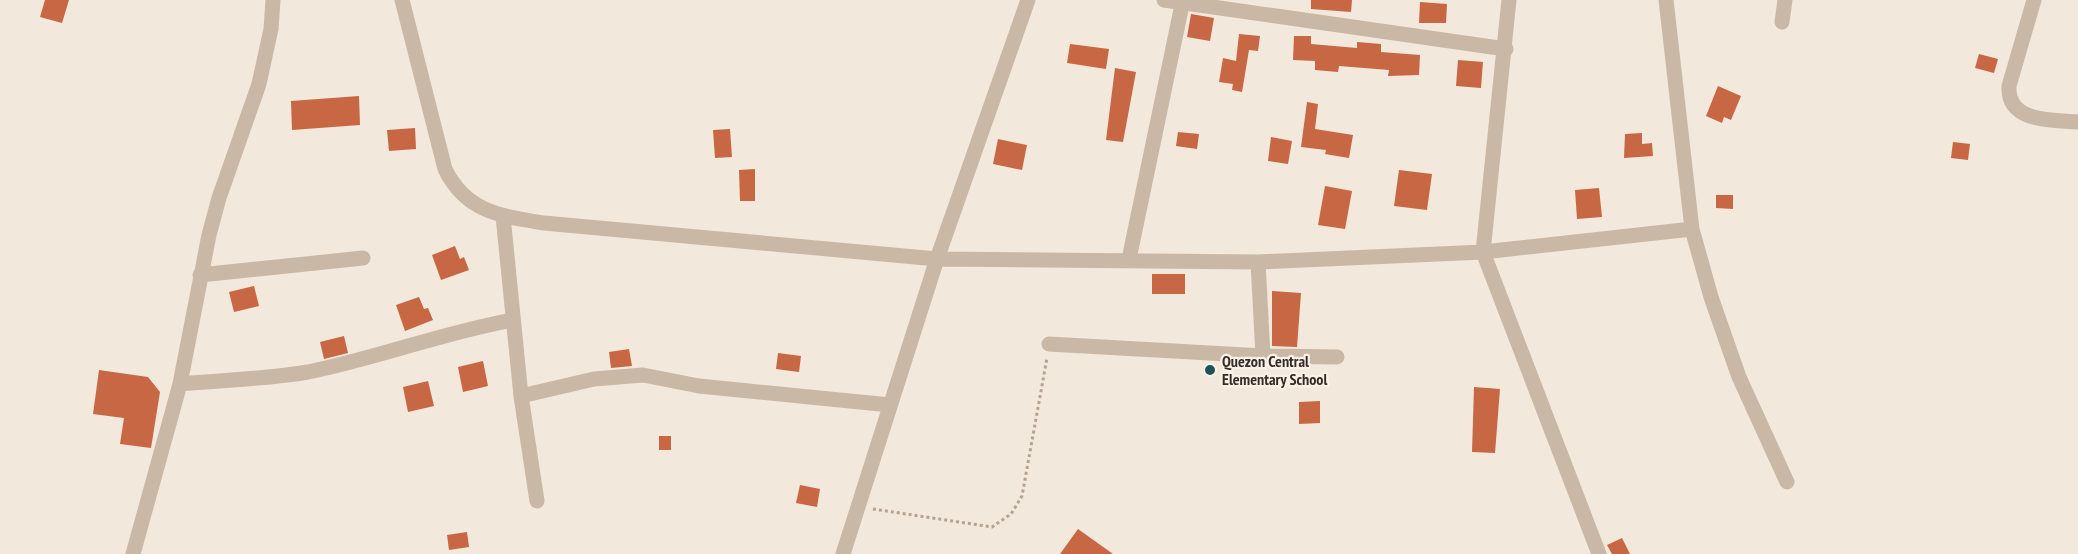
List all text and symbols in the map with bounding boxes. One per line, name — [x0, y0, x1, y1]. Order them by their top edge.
place label: Quezon Central Elementary School — [1222, 351, 1327, 389]
marker: Quezon Central Elementary School — [1203, 363, 1217, 377]

